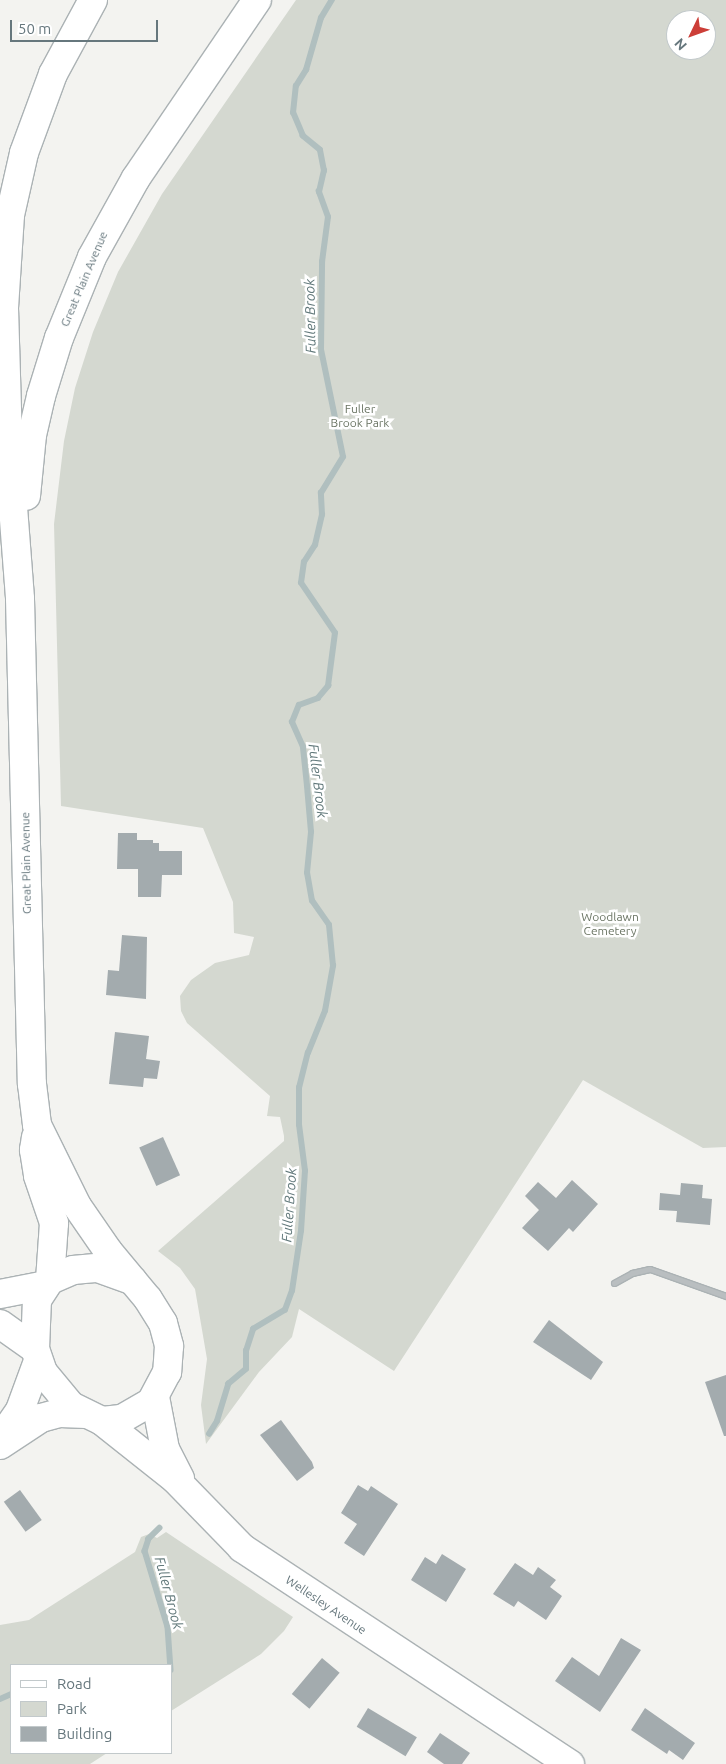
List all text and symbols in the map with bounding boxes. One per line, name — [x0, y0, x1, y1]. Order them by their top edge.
scale bar — [12, 10, 160, 42]
north arrow — [666, 10, 716, 60]
text: 50 m — [18, 20, 51, 37]
text: N — [671, 35, 690, 54]
street label: Great Plain Avenue — [57, 229, 111, 329]
water label: Fuller Brook — [301, 279, 319, 353]
park label: Fuller Brook Park — [331, 402, 389, 430]
water label: Fuller Brook — [305, 743, 331, 819]
street label: Great Plain Avenue — [18, 812, 34, 914]
park label: Woodlawn Cemetery — [581, 910, 639, 938]
water label: Fuller Brook — [278, 1167, 300, 1243]
water label: Fuller Brook — [151, 1555, 187, 1631]
street label: Wellesley Avenue — [283, 1573, 369, 1637]
legend — [10, 1664, 172, 1754]
text: Road — [57, 1675, 92, 1692]
text: Park — [57, 1700, 87, 1717]
text: Building — [57, 1725, 112, 1742]

